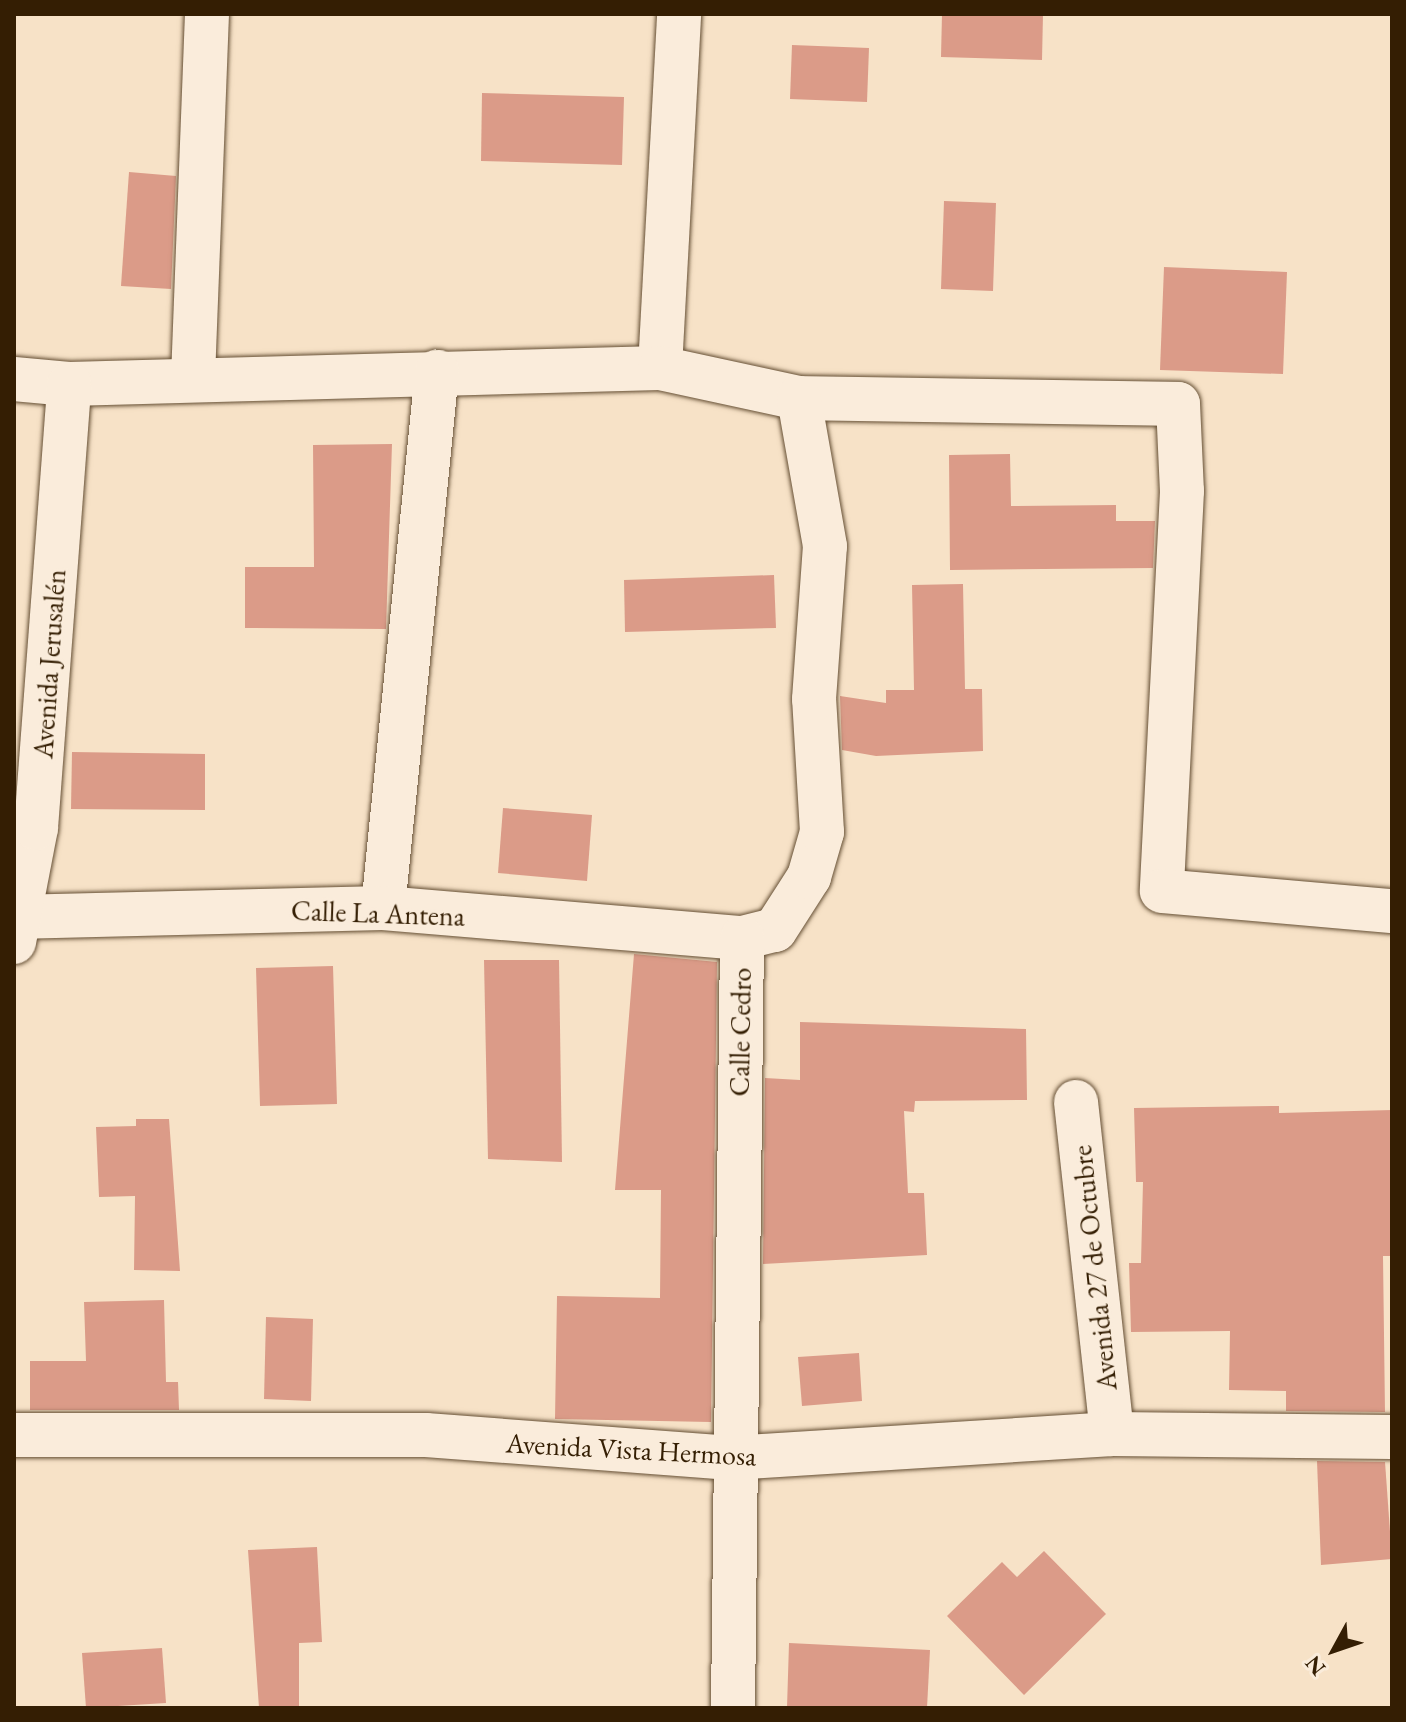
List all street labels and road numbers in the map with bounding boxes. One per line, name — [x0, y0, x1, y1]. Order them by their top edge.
street label: Avenida Jerusalén — [26, 568, 72, 760]
street label: Calle La Antena — [290, 893, 466, 933]
street label: Calle Cedro — [722, 967, 758, 1097]
street label: Avenida 27 de Octubre — [1064, 1144, 1124, 1392]
street label: Avenida Vista Hermosa — [505, 1426, 757, 1472]

